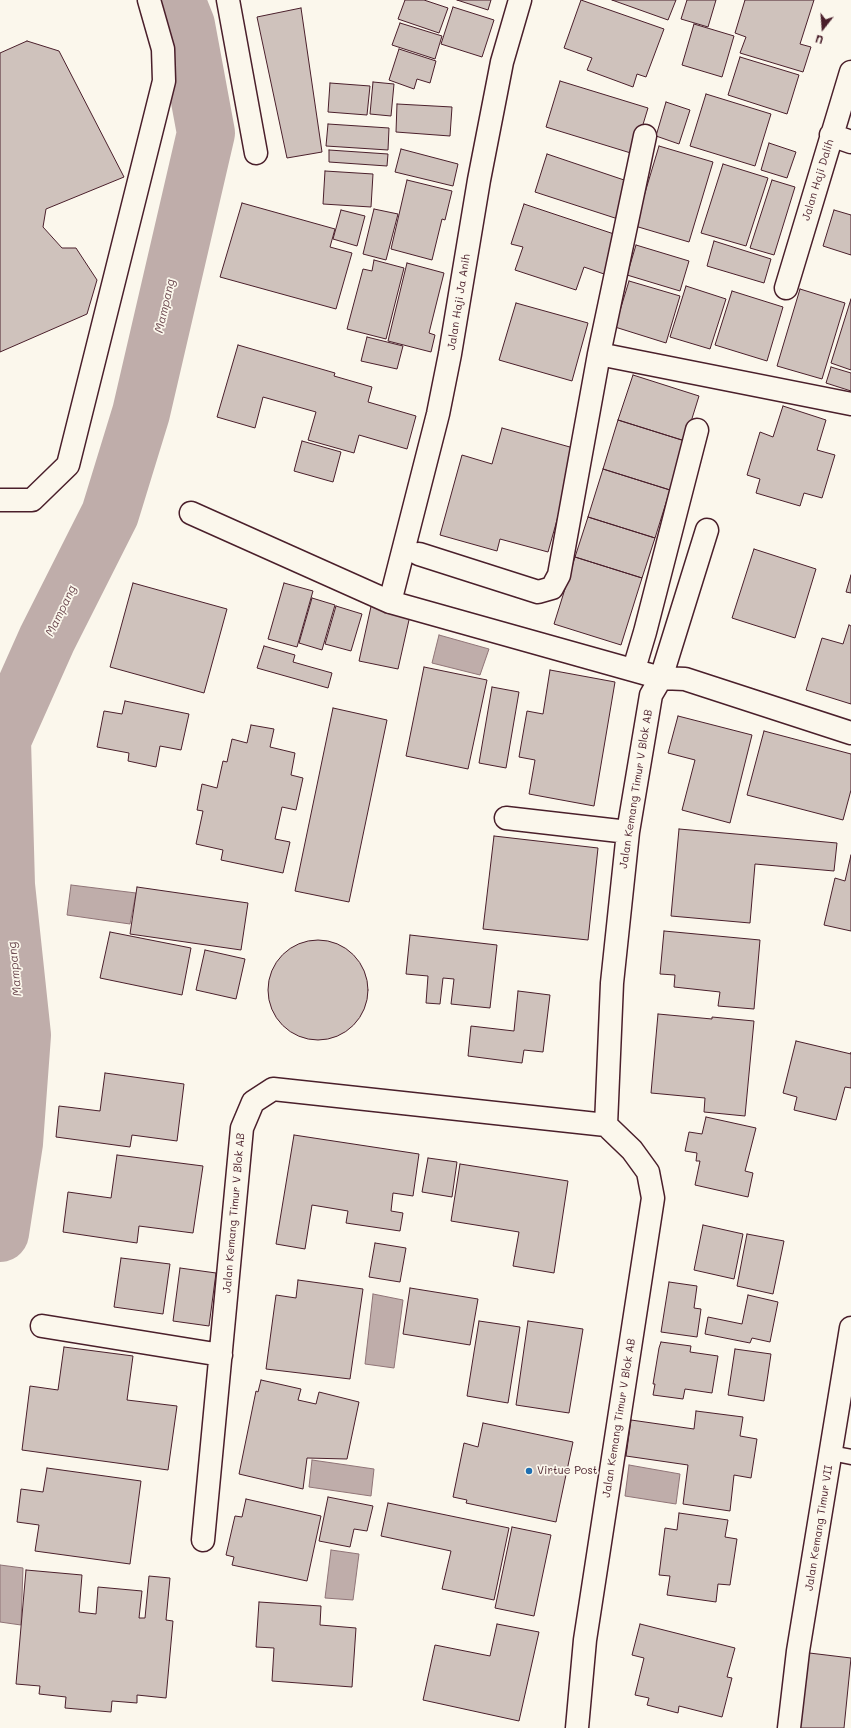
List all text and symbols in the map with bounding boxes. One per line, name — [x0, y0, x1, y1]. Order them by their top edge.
north arrow — [803, 8, 843, 48]
text: U — [813, 32, 825, 48]
street label: Jalan Haji Dalih — [799, 138, 837, 222]
street label: Jalan Haji Ja Anih — [445, 253, 473, 351]
water label: Mampang — [152, 278, 178, 334]
water label: Mampang — [42, 583, 80, 639]
street label: Jalan Kemang Timur V Blok AB — [617, 708, 655, 870]
water label: Mampang — [5, 941, 25, 997]
street label: Jalan Kemang Timur V Blok AB — [220, 1132, 248, 1294]
street label: Jalan Kemang Timur V Blok AB — [600, 1337, 638, 1499]
place label: Virtue Post — [537, 1464, 598, 1478]
street label: Jalan Kemang Timur VII — [803, 1464, 835, 1592]
marker: Virtue Post — [524, 1466, 534, 1476]

